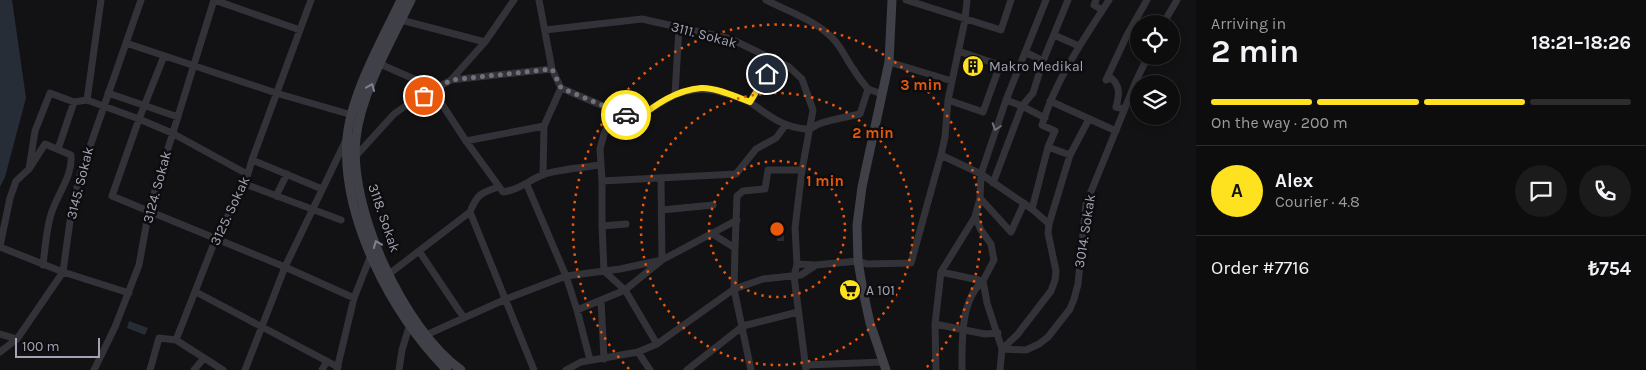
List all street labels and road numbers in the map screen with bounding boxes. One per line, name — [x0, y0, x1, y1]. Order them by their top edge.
street label: 3111. Sokak — [669, 18, 739, 52]
street label: 3145. Sokak — [63, 145, 97, 221]
street label: 3124. Sokak — [139, 149, 175, 225]
street label: 3125. Sokak — [207, 174, 253, 248]
street label: 3118. Sokak — [364, 181, 404, 255]
street label: 3014. Sokak — [1071, 193, 1099, 269]

